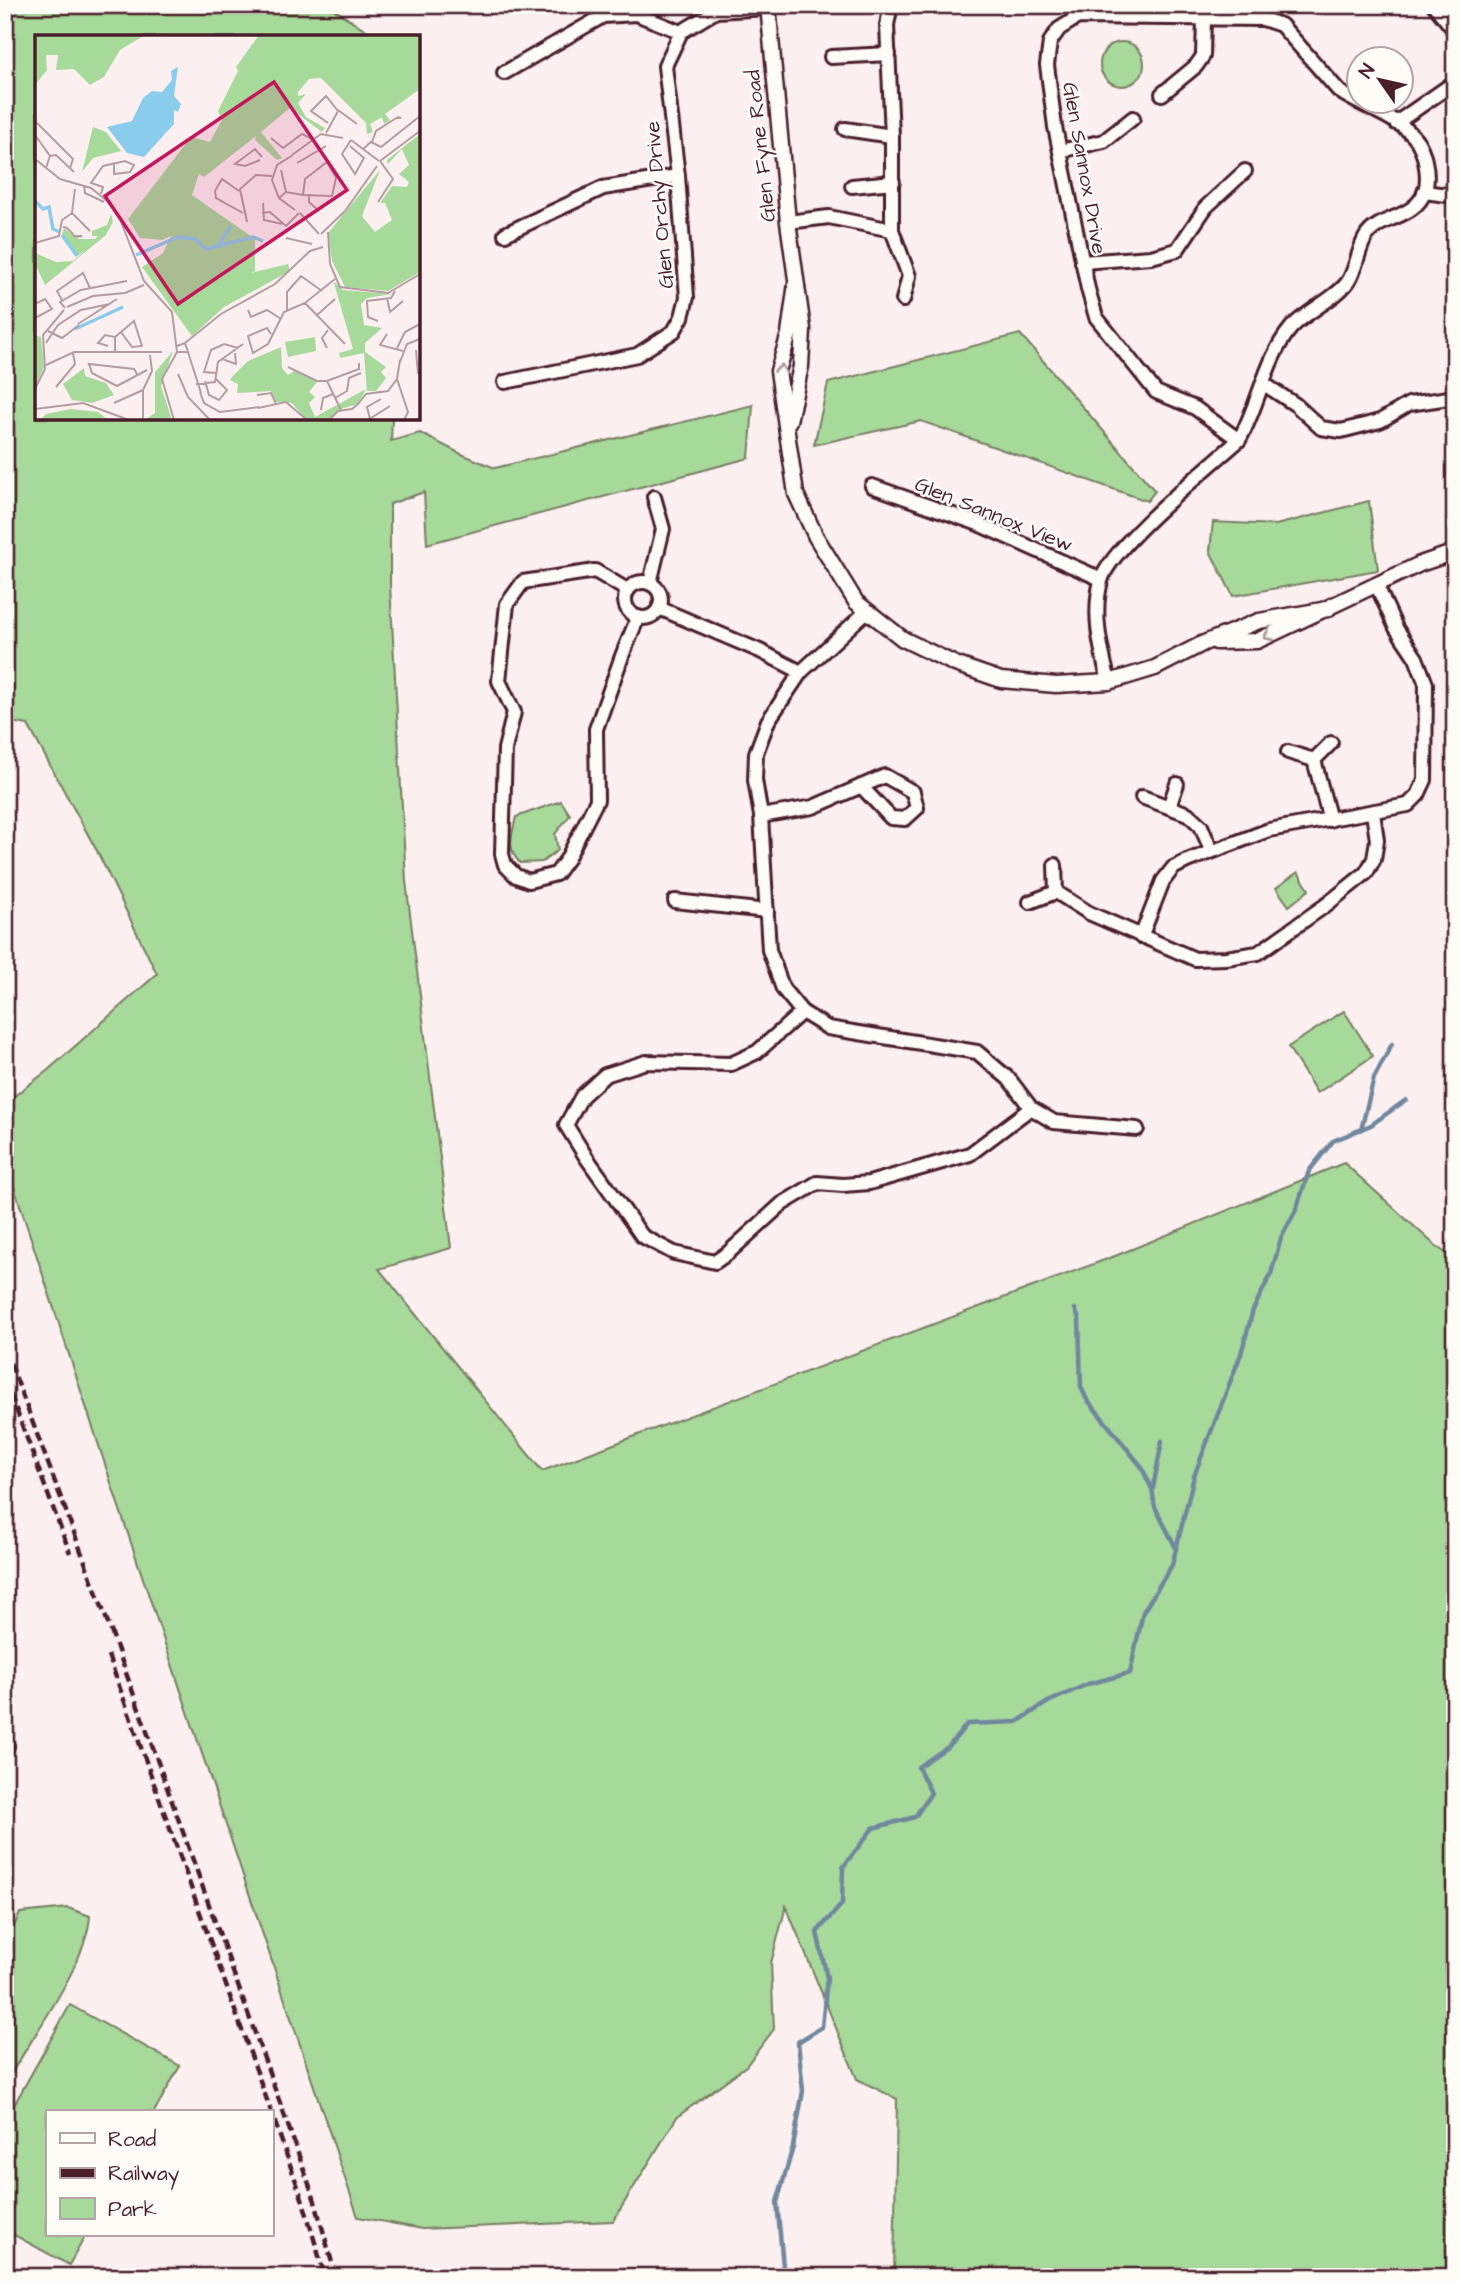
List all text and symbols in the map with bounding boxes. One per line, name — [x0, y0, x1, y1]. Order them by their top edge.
inset map — [35, 35, 420, 420]
north arrow — [1344, 46, 1414, 116]
text: N — [1353, 59, 1382, 84]
street label: Glen Fyne Road — [738, 68, 785, 223]
street label: Glen Sannox Drive — [1055, 80, 1114, 256]
street label: Glen Orchy Drive — [638, 120, 683, 290]
one-way arrow — [773, 363, 788, 375]
street label: Glen Sannox View — [910, 470, 1077, 559]
one-way arrow — [1263, 628, 1275, 642]
legend — [46, 2110, 273, 2236]
text: Road — [108, 2125, 156, 2154]
text: Railway — [108, 2159, 180, 2190]
text: Park — [108, 2195, 157, 2224]

